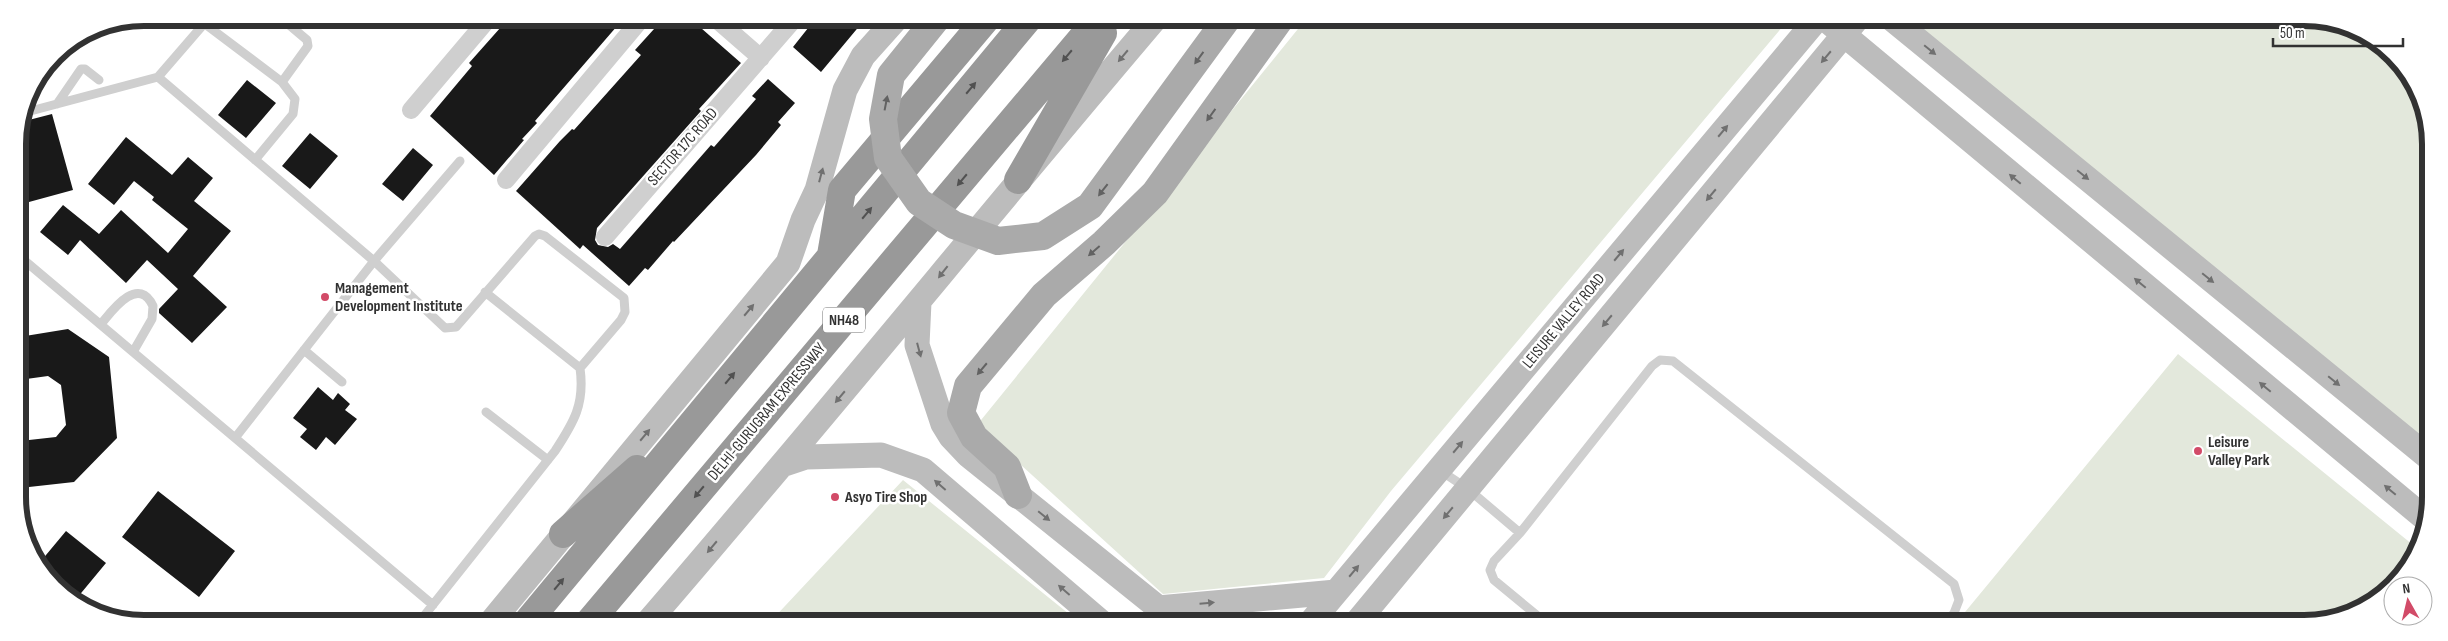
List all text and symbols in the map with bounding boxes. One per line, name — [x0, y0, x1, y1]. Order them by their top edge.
scale bar — [2273, 15, 2403, 47]
text: 50 m — [2280, 24, 2305, 43]
one-way arrow — [1923, 45, 1936, 56]
one-way arrow — [1061, 49, 1072, 62]
one-way arrow — [1118, 49, 1129, 62]
one-way arrow — [1820, 50, 1831, 63]
one-way arrow — [1194, 51, 1204, 65]
one-way arrow — [965, 81, 976, 94]
one-way arrow — [882, 96, 890, 111]
street label: SECTOR 17C ROAD — [644, 104, 722, 190]
one-way arrow — [1206, 108, 1216, 122]
one-way arrow — [1717, 125, 1728, 137]
one-way arrow — [817, 168, 825, 183]
one-way arrow — [2076, 170, 2089, 181]
one-way arrow — [957, 174, 968, 186]
one-way arrow — [2009, 174, 2022, 185]
one-way arrow — [1098, 183, 1109, 196]
one-way arrow — [1705, 189, 1717, 201]
one-way arrow — [861, 207, 873, 219]
one-way arrow — [1088, 246, 1101, 257]
one-way arrow — [1613, 249, 1624, 262]
one-way arrow — [938, 265, 949, 278]
street label: LEISURE VALLEY ROAD — [1519, 270, 1609, 372]
one-way arrow — [2202, 273, 2215, 284]
one-way arrow — [2135, 277, 2147, 289]
place label: Management Development Institute — [335, 279, 463, 316]
marker: Management Development Institute — [319, 291, 331, 303]
one-way arrow — [743, 304, 754, 317]
road number: NH48 — [823, 308, 865, 332]
one-way arrow — [1602, 314, 1613, 327]
street label: DELHI-GURUGRAM EXPRESSWAY — [704, 339, 830, 485]
one-way arrow — [915, 343, 923, 358]
one-way arrow — [977, 362, 988, 375]
one-way arrow — [724, 372, 735, 385]
one-way arrow — [2328, 375, 2341, 386]
one-way arrow — [2259, 381, 2272, 392]
one-way arrow — [834, 390, 845, 403]
one-way arrow — [640, 429, 651, 442]
place label: Leisure Valley Park — [2208, 433, 2270, 470]
one-way arrow — [1452, 440, 1463, 453]
marker: Leisure Valley Park — [2192, 445, 2204, 457]
one-way arrow — [934, 479, 947, 490]
one-way arrow — [694, 485, 705, 498]
one-way arrow — [2384, 485, 2397, 496]
place label: Asyo Tire Shop — [844, 488, 927, 507]
marker: Asyo Tire Shop — [829, 491, 841, 503]
one-way arrow — [1442, 506, 1453, 519]
one-way arrow — [1037, 510, 1050, 521]
one-way arrow — [706, 540, 717, 553]
one-way arrow — [1348, 565, 1359, 578]
north arrow — [2383, 576, 2433, 626]
one-way arrow — [553, 578, 564, 591]
text: N — [2401, 580, 2411, 598]
one-way arrow — [1057, 585, 1070, 596]
one-way arrow — [1199, 599, 1215, 607]

